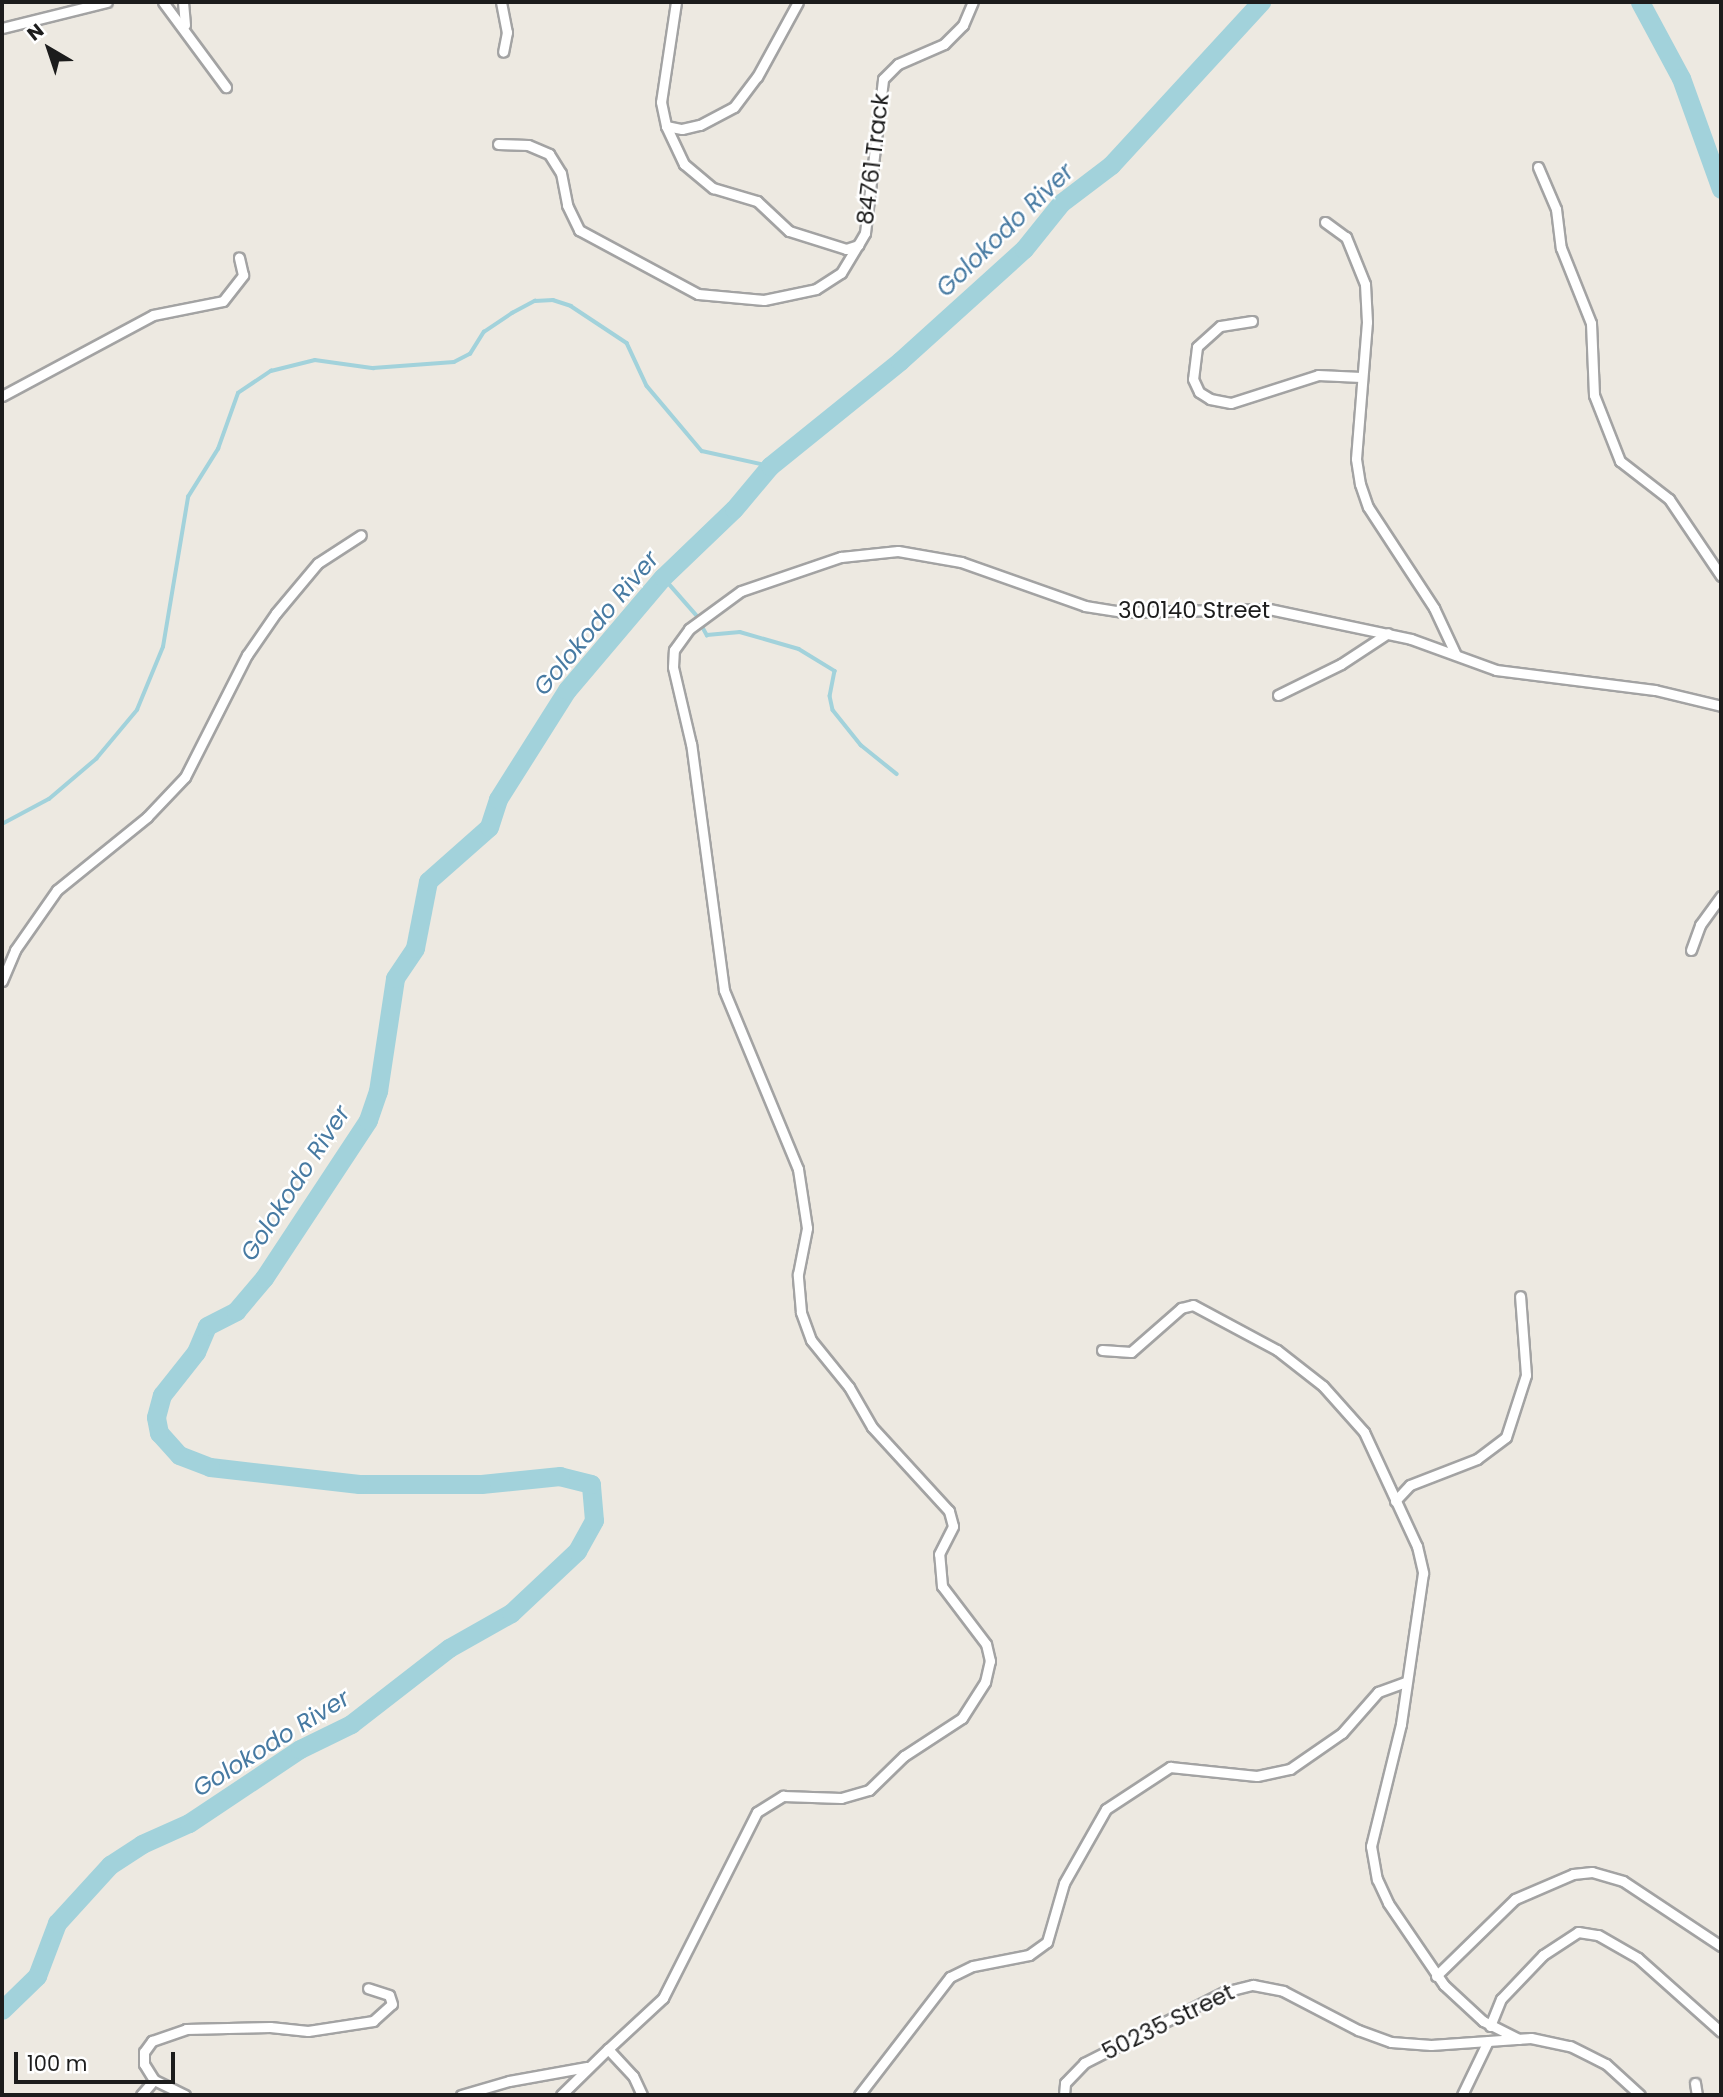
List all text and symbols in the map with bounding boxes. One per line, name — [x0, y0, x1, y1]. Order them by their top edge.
north arrow — [14, 14, 84, 84]
text: N — [21, 17, 50, 47]
street label: 84761 Track — [851, 92, 895, 226]
water label: Golokodo River — [930, 157, 1080, 303]
water label: Golokodo River — [527, 545, 665, 701]
street label: 300140 Street — [1118, 596, 1270, 624]
water label: Golokodo River — [234, 1100, 356, 1266]
water label: Golokodo River — [187, 1683, 355, 1803]
street label: 50235 Street — [1097, 1978, 1239, 2066]
scale bar — [18, 2038, 178, 2082]
text: 100 m — [27, 2049, 87, 2078]

